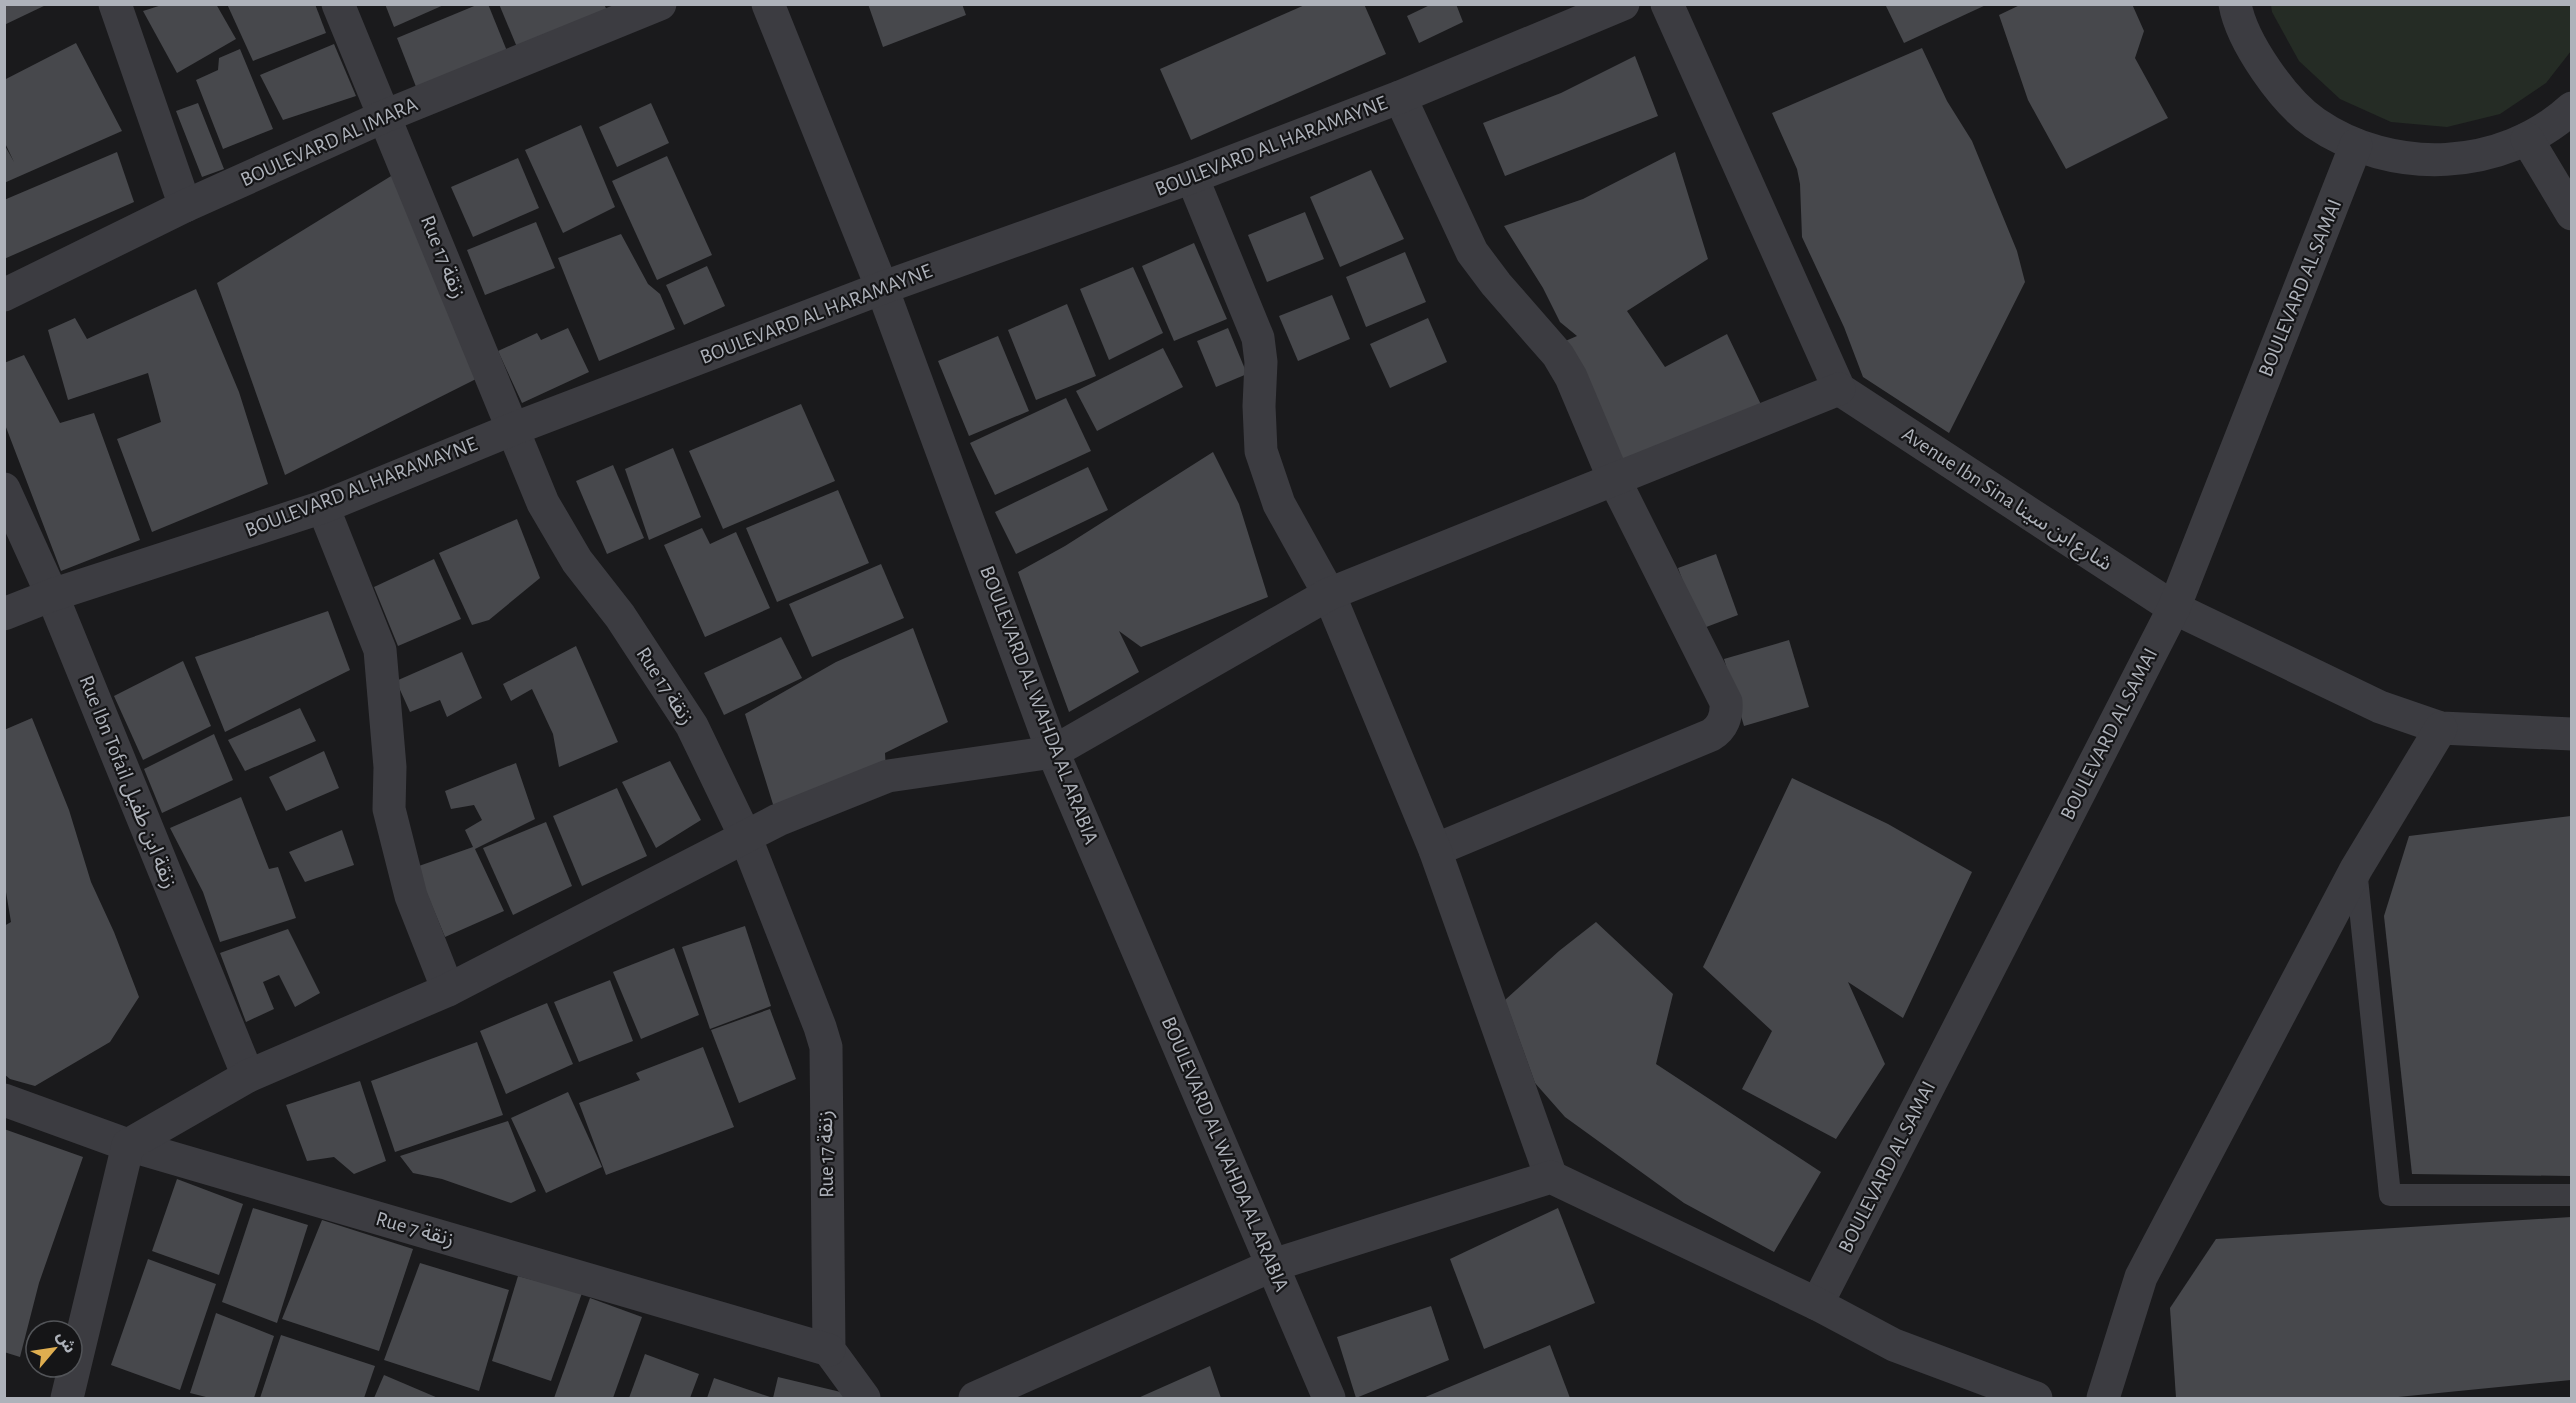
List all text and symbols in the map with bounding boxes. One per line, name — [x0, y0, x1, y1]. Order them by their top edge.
street label: BOULEVARD AL HARAMAYNE — [1152, 92, 1390, 200]
street label: BOULEVARD AL IMARA — [237, 94, 421, 190]
street label: BOULEVARD AL SAMAI — [2255, 196, 2345, 380]
street label: Rue 17 زنقة — [416, 212, 469, 302]
street label: BOULEVARD AL HARAMAYNE — [697, 260, 935, 368]
street label: Avenue Ibn Sina شارع ابن سينا — [1896, 423, 2116, 578]
street label: BOULEVARD AL HARAMAYNE — [242, 433, 480, 541]
street label: BOULEVARD AL WAHDA AL ARABIA — [976, 563, 1102, 847]
street label: Rue 17 زنقة — [631, 643, 698, 729]
street label: BOULEVARD AL SAMAI — [2057, 645, 2161, 823]
street label: Rue Ibn Tofail زنقة ابن طفيل — [75, 672, 180, 892]
street label: BOULEVARD AL WAHDA AL ARABIA — [1157, 1014, 1293, 1294]
street label: BOULEVARD AL SAMAI — [1835, 1078, 1939, 1256]
street label: Rue 17 زنقة — [815, 1110, 838, 1198]
street label: Rue 7 زنقة — [373, 1208, 457, 1251]
north arrow — [24, 1319, 84, 1379]
text: ش — [53, 1329, 79, 1356]

